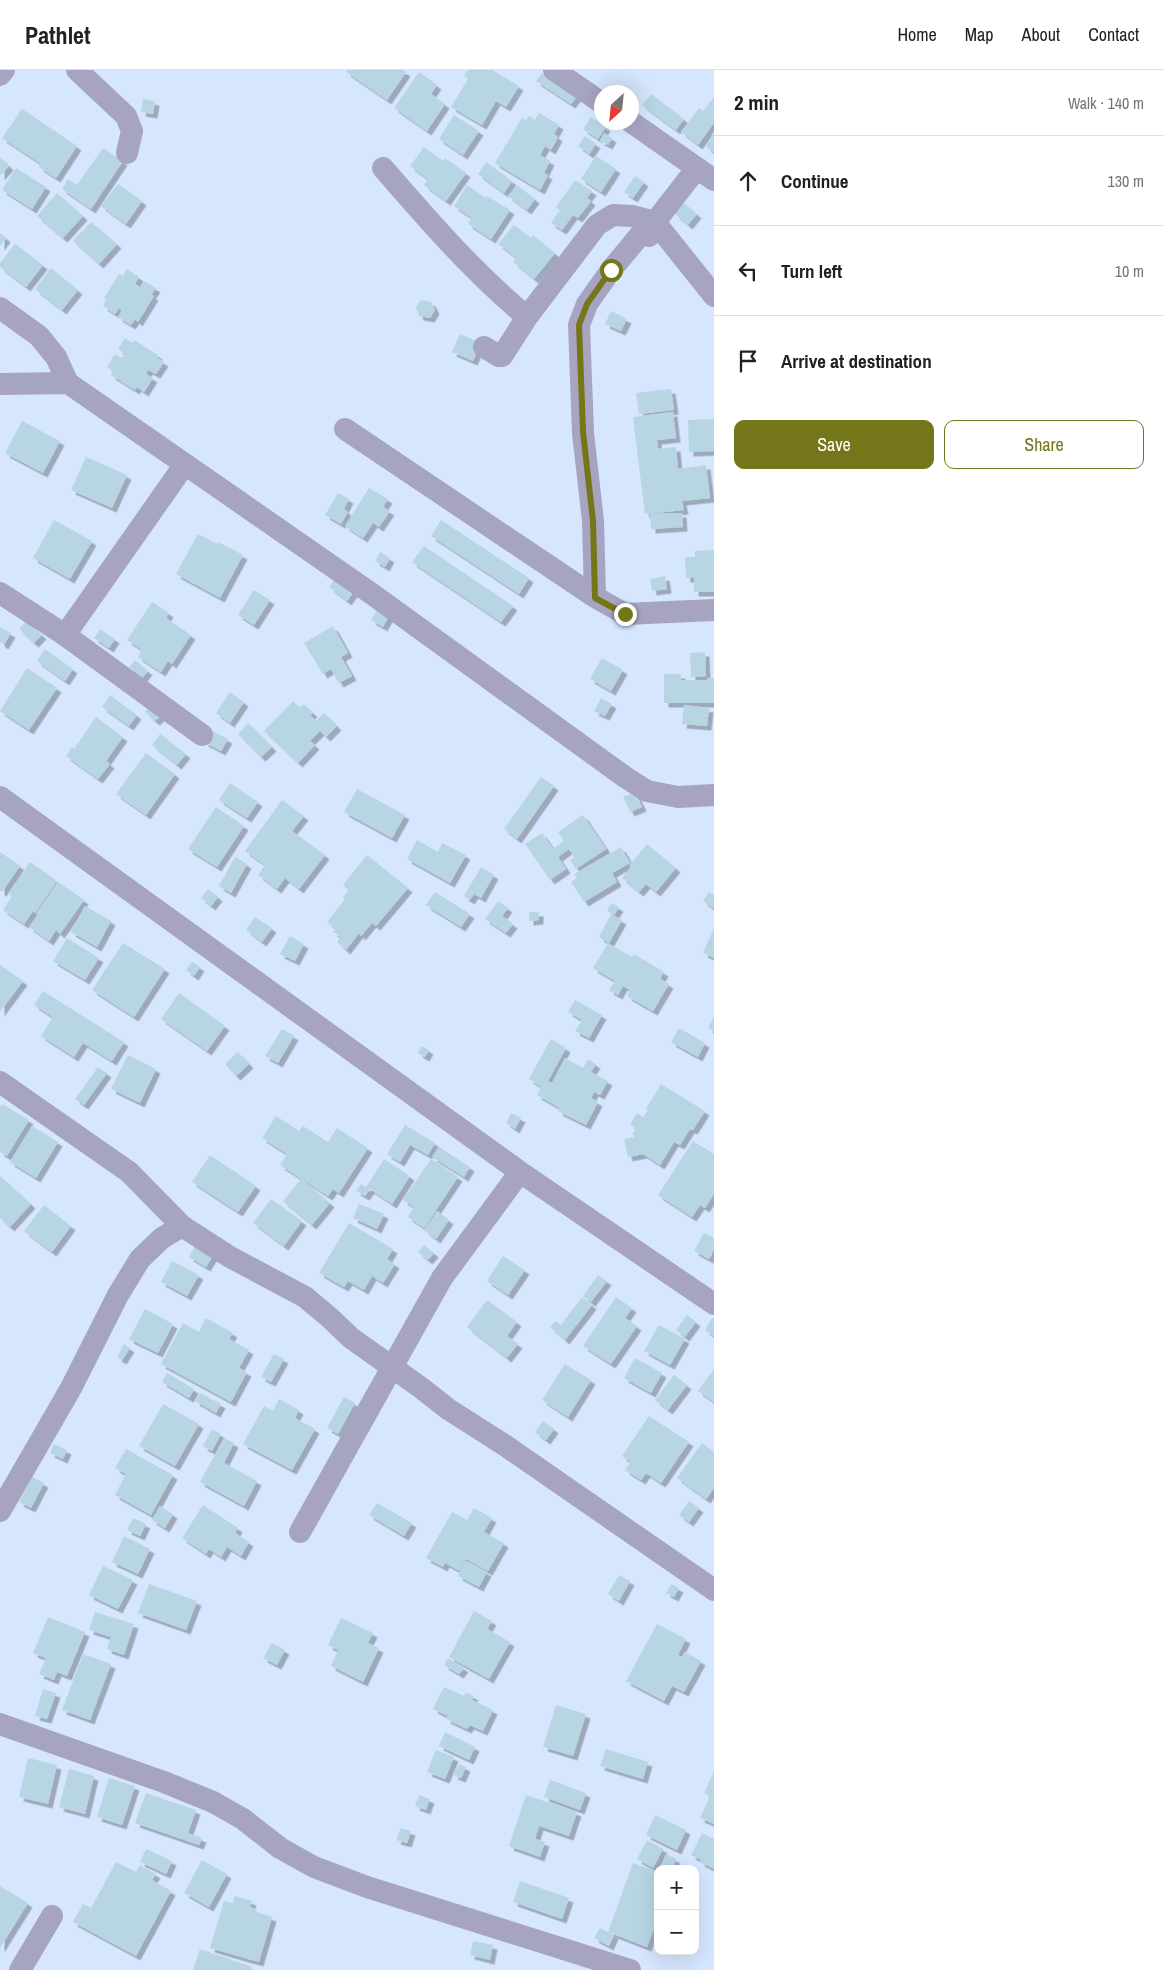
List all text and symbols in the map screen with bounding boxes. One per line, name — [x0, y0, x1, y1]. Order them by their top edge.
text: Pathlet — [25, 19, 91, 51]
text: Home — [897, 22, 937, 47]
text: Map — [965, 22, 994, 47]
text: About — [1022, 22, 1060, 47]
text: Contact — [1088, 22, 1139, 47]
north arrow — [594, 85, 639, 130]
text: 2 min — [734, 88, 779, 117]
text: Walk · 140 m — [1068, 92, 1144, 114]
icon: ahead — [734, 167, 762, 195]
text: Continue — [781, 168, 849, 194]
text: 130 m — [1108, 170, 1144, 192]
icon: left — [734, 257, 762, 285]
text: Turn left — [781, 258, 842, 284]
route start — [600, 259, 623, 282]
text: 10 m — [1115, 260, 1144, 282]
icon: arrive — [734, 347, 762, 375]
text: Arrive at destination — [781, 348, 932, 374]
button: Save — [734, 420, 934, 469]
button: Share — [944, 420, 1144, 469]
route end — [614, 603, 637, 626]
map controls — [654, 1865, 699, 1955]
button: + — [654, 1865, 699, 1910]
button: − — [654, 1910, 699, 1955]

